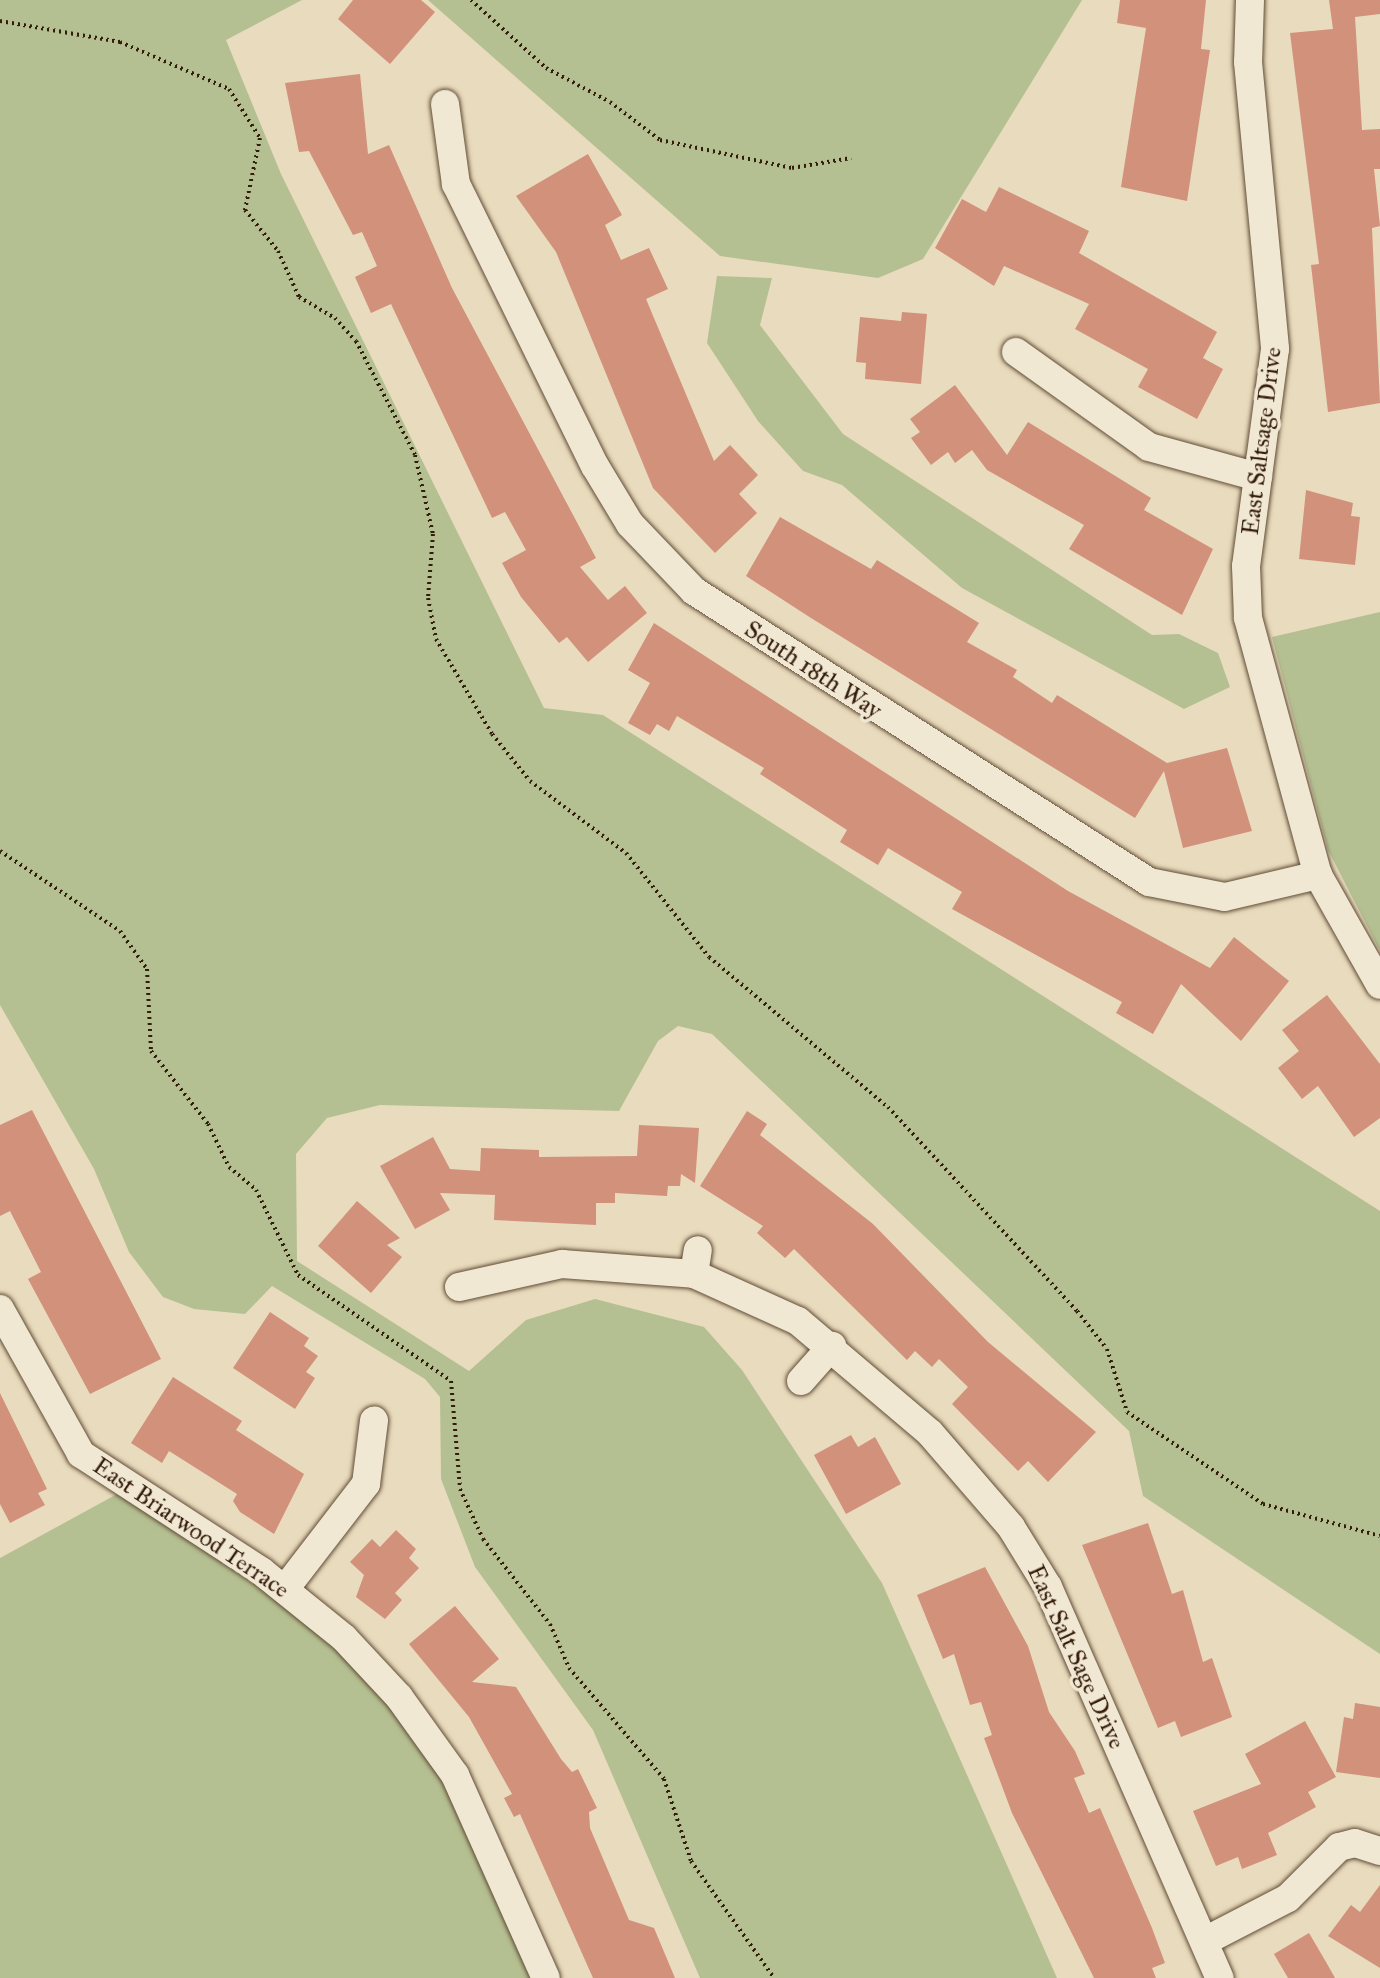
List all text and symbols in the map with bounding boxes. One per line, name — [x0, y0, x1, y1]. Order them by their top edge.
street label: East Saltsage Drive — [1236, 345, 1288, 537]
street label: South 18th Way — [739, 615, 887, 725]
street label: East Briarwood Terrace — [87, 1452, 295, 1604]
street label: East Salt Sage Drive — [1021, 1560, 1131, 1754]

